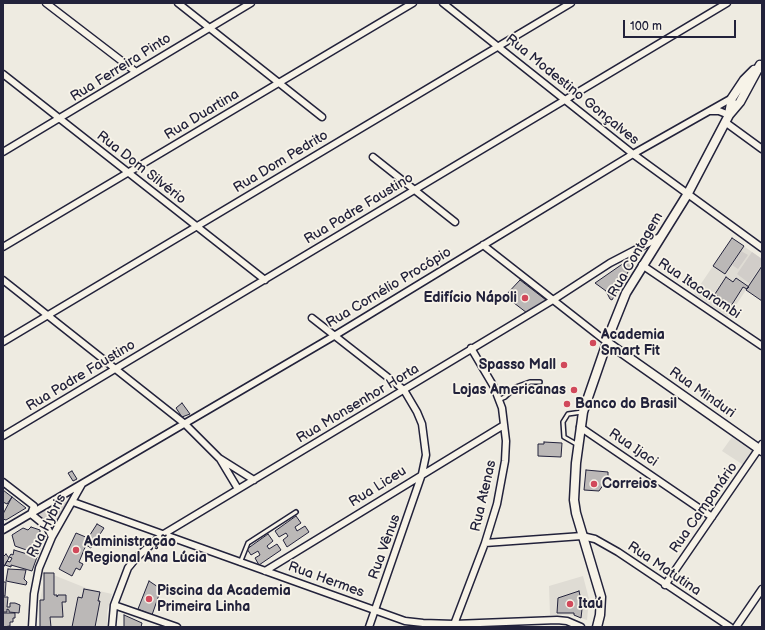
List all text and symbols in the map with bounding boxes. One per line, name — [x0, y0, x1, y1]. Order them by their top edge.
scale bar — [625, 12, 738, 38]
text: 100 m — [630, 19, 662, 34]
street label: Rua Ferreira Pinto — [68, 30, 174, 106]
street label: Rua Modestino Gonçalves — [502, 31, 642, 149]
street label: Rua Duartina — [162, 86, 242, 144]
street label: Rua Dom Pedrito — [231, 127, 331, 197]
street label: Rua Dom Silvério — [93, 128, 189, 208]
street label: Rua Padre Faustino — [301, 170, 417, 248]
street label: Rua Contagem — [605, 210, 667, 300]
street label: Rua Cornélio Procópio — [323, 244, 455, 332]
street label: Rua Itacarambi — [654, 255, 744, 323]
place label: Edifício Nápoli — [423, 290, 517, 306]
marker: Edifício Nápoli — [520, 293, 530, 303]
place label: Academia Smart Fit — [601, 327, 665, 360]
street label: Rua Padre Faustino — [23, 337, 139, 415]
marker: Academia Smart Fit — [588, 338, 598, 348]
place label: Spasso Mall — [479, 357, 556, 373]
marker: Spasso Mall — [559, 360, 569, 370]
street label: Rua Monsenhor Horta — [294, 361, 422, 447]
street label: Rua Minduri — [666, 364, 738, 422]
place label: Lojas Americanas — [452, 382, 566, 398]
marker: Lojas Americanas — [569, 385, 579, 395]
place label: Banco do Brasil — [575, 396, 677, 412]
marker: Banco do Brasil — [562, 399, 572, 409]
street label: Rua Ijaci — [605, 425, 661, 471]
street label: Rua Atenas — [468, 459, 500, 533]
street label: Rua Campanário — [666, 459, 742, 557]
street label: Rua Liceu — [346, 463, 410, 511]
place label: Correios — [602, 476, 657, 492]
marker: Correios — [589, 479, 599, 489]
street label: Rua Hybris — [24, 491, 70, 561]
street label: Rua Vênus — [365, 512, 405, 582]
place label: Administração Regional Ana Lúcia — [84, 534, 207, 566]
street label: Rua Matutina — [624, 538, 704, 600]
marker: Administração Regional Ana Lúcia — [71, 545, 81, 555]
street label: Rua Hermes — [286, 558, 366, 602]
place label: Piscina da Academia Primeira Linha — [157, 583, 291, 616]
marker: Piscina da Academia Primeira Linha — [144, 594, 154, 604]
place label: Itaú — [578, 596, 603, 612]
marker: Itaú — [565, 599, 575, 609]

